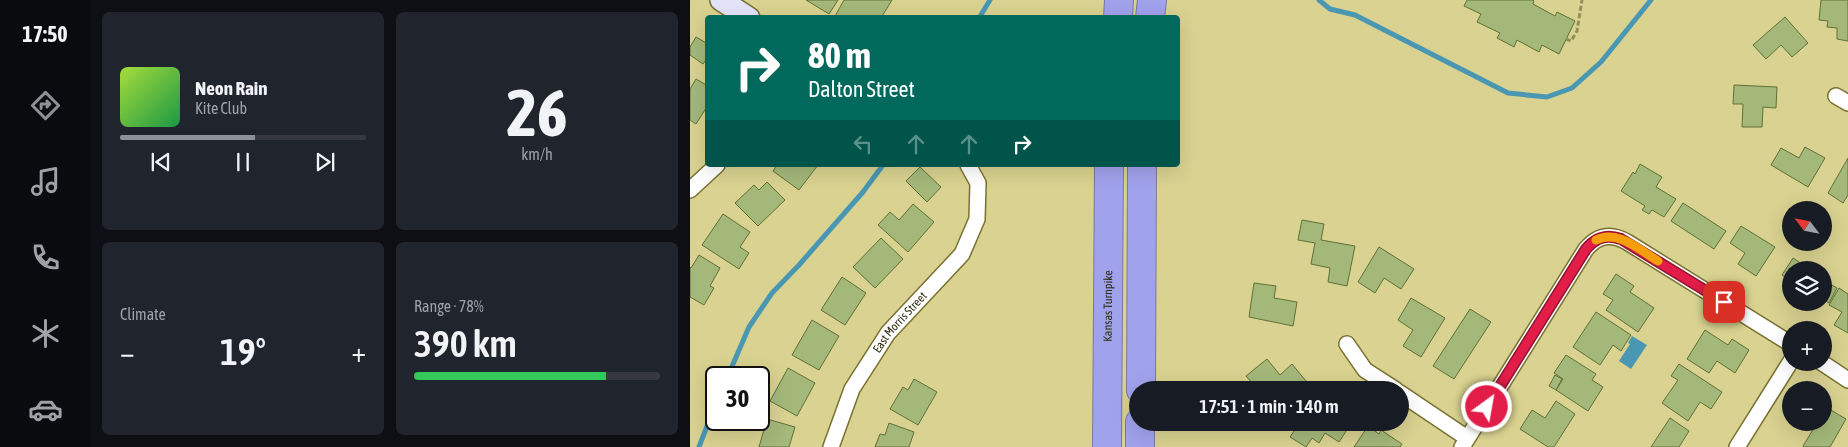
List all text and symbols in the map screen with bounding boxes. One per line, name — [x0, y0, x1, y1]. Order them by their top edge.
text: 17:50 — [22, 21, 68, 47]
icon: right — [725, 35, 790, 100]
text: 80 m — [808, 35, 871, 75]
text: 26 — [506, 75, 568, 150]
text: Dalton Street — [808, 76, 915, 102]
text: Neon Rain — [195, 77, 267, 99]
icon: directions — [28, 88, 63, 123]
text: Kite Club — [195, 99, 247, 117]
icon: left — [849, 130, 877, 158]
icon: ahead — [902, 130, 930, 158]
icon: ahead — [955, 130, 983, 158]
icon: right — [1008, 130, 1036, 158]
text: km/h — [521, 145, 553, 163]
icon: previous — [147, 148, 175, 176]
icon: pause — [229, 148, 257, 176]
icon: next — [311, 148, 339, 176]
icon: music — [28, 164, 63, 199]
north arrow — [1782, 201, 1832, 251]
map controls — [1782, 201, 1832, 431]
icon: phone — [28, 240, 63, 275]
button: layers — [1782, 261, 1832, 311]
street label: Kansas Turnpike — [1101, 270, 1115, 342]
pin — [1703, 281, 1745, 323]
icon: arrive — [1710, 288, 1738, 316]
street label: East Morris Street — [870, 289, 930, 355]
text: Range · 78% — [414, 297, 484, 315]
text: Climate — [120, 305, 166, 323]
icon: climate — [28, 316, 63, 351]
button: + — [1782, 321, 1832, 371]
text: 390 km — [414, 322, 517, 365]
text: 19° — [220, 330, 266, 373]
text: − — [120, 336, 135, 368]
text: + — [351, 336, 366, 368]
speed limit sign: 30 — [705, 366, 770, 431]
position arrow — [1460, 380, 1512, 432]
button: − — [1782, 381, 1832, 431]
icon: car — [28, 392, 63, 427]
text: 17:51 · 1 min · 140 m — [1199, 395, 1339, 417]

